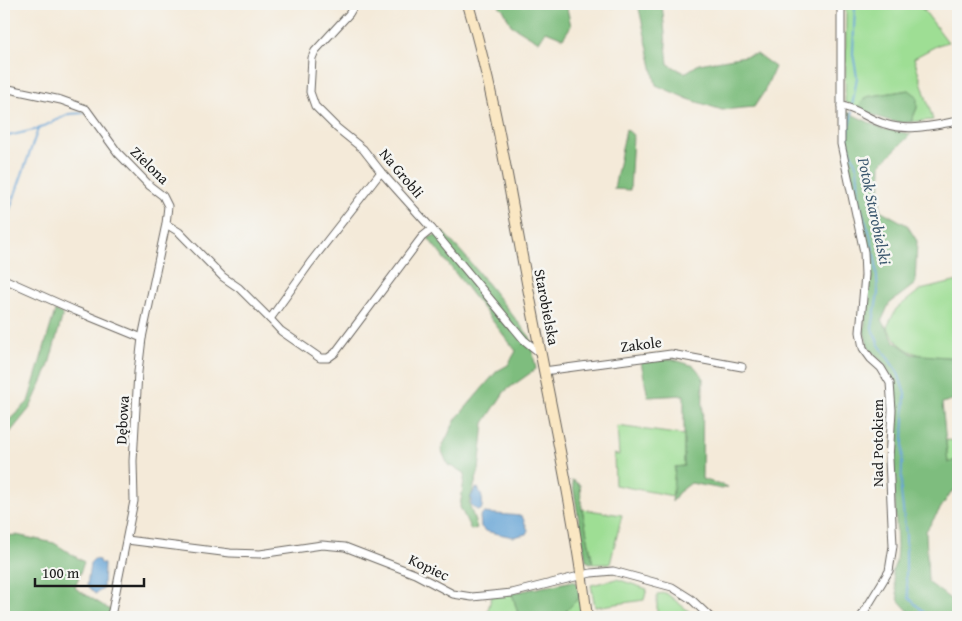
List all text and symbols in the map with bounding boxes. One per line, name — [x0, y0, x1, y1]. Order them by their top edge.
street label: Zielona — [126, 141, 174, 189]
street label: Na Grobli — [375, 144, 429, 202]
water label: Potok Starobielski — [852, 154, 898, 267]
street label: Starobielska — [529, 267, 565, 347]
street label: Zakole — [619, 331, 663, 357]
street label: Dębowa — [110, 395, 134, 445]
street label: Nad Potokiem — [867, 398, 888, 487]
street label: Kopiec — [405, 548, 453, 586]
scale bar — [35, 556, 144, 588]
text: 100 m — [42, 562, 80, 583]

